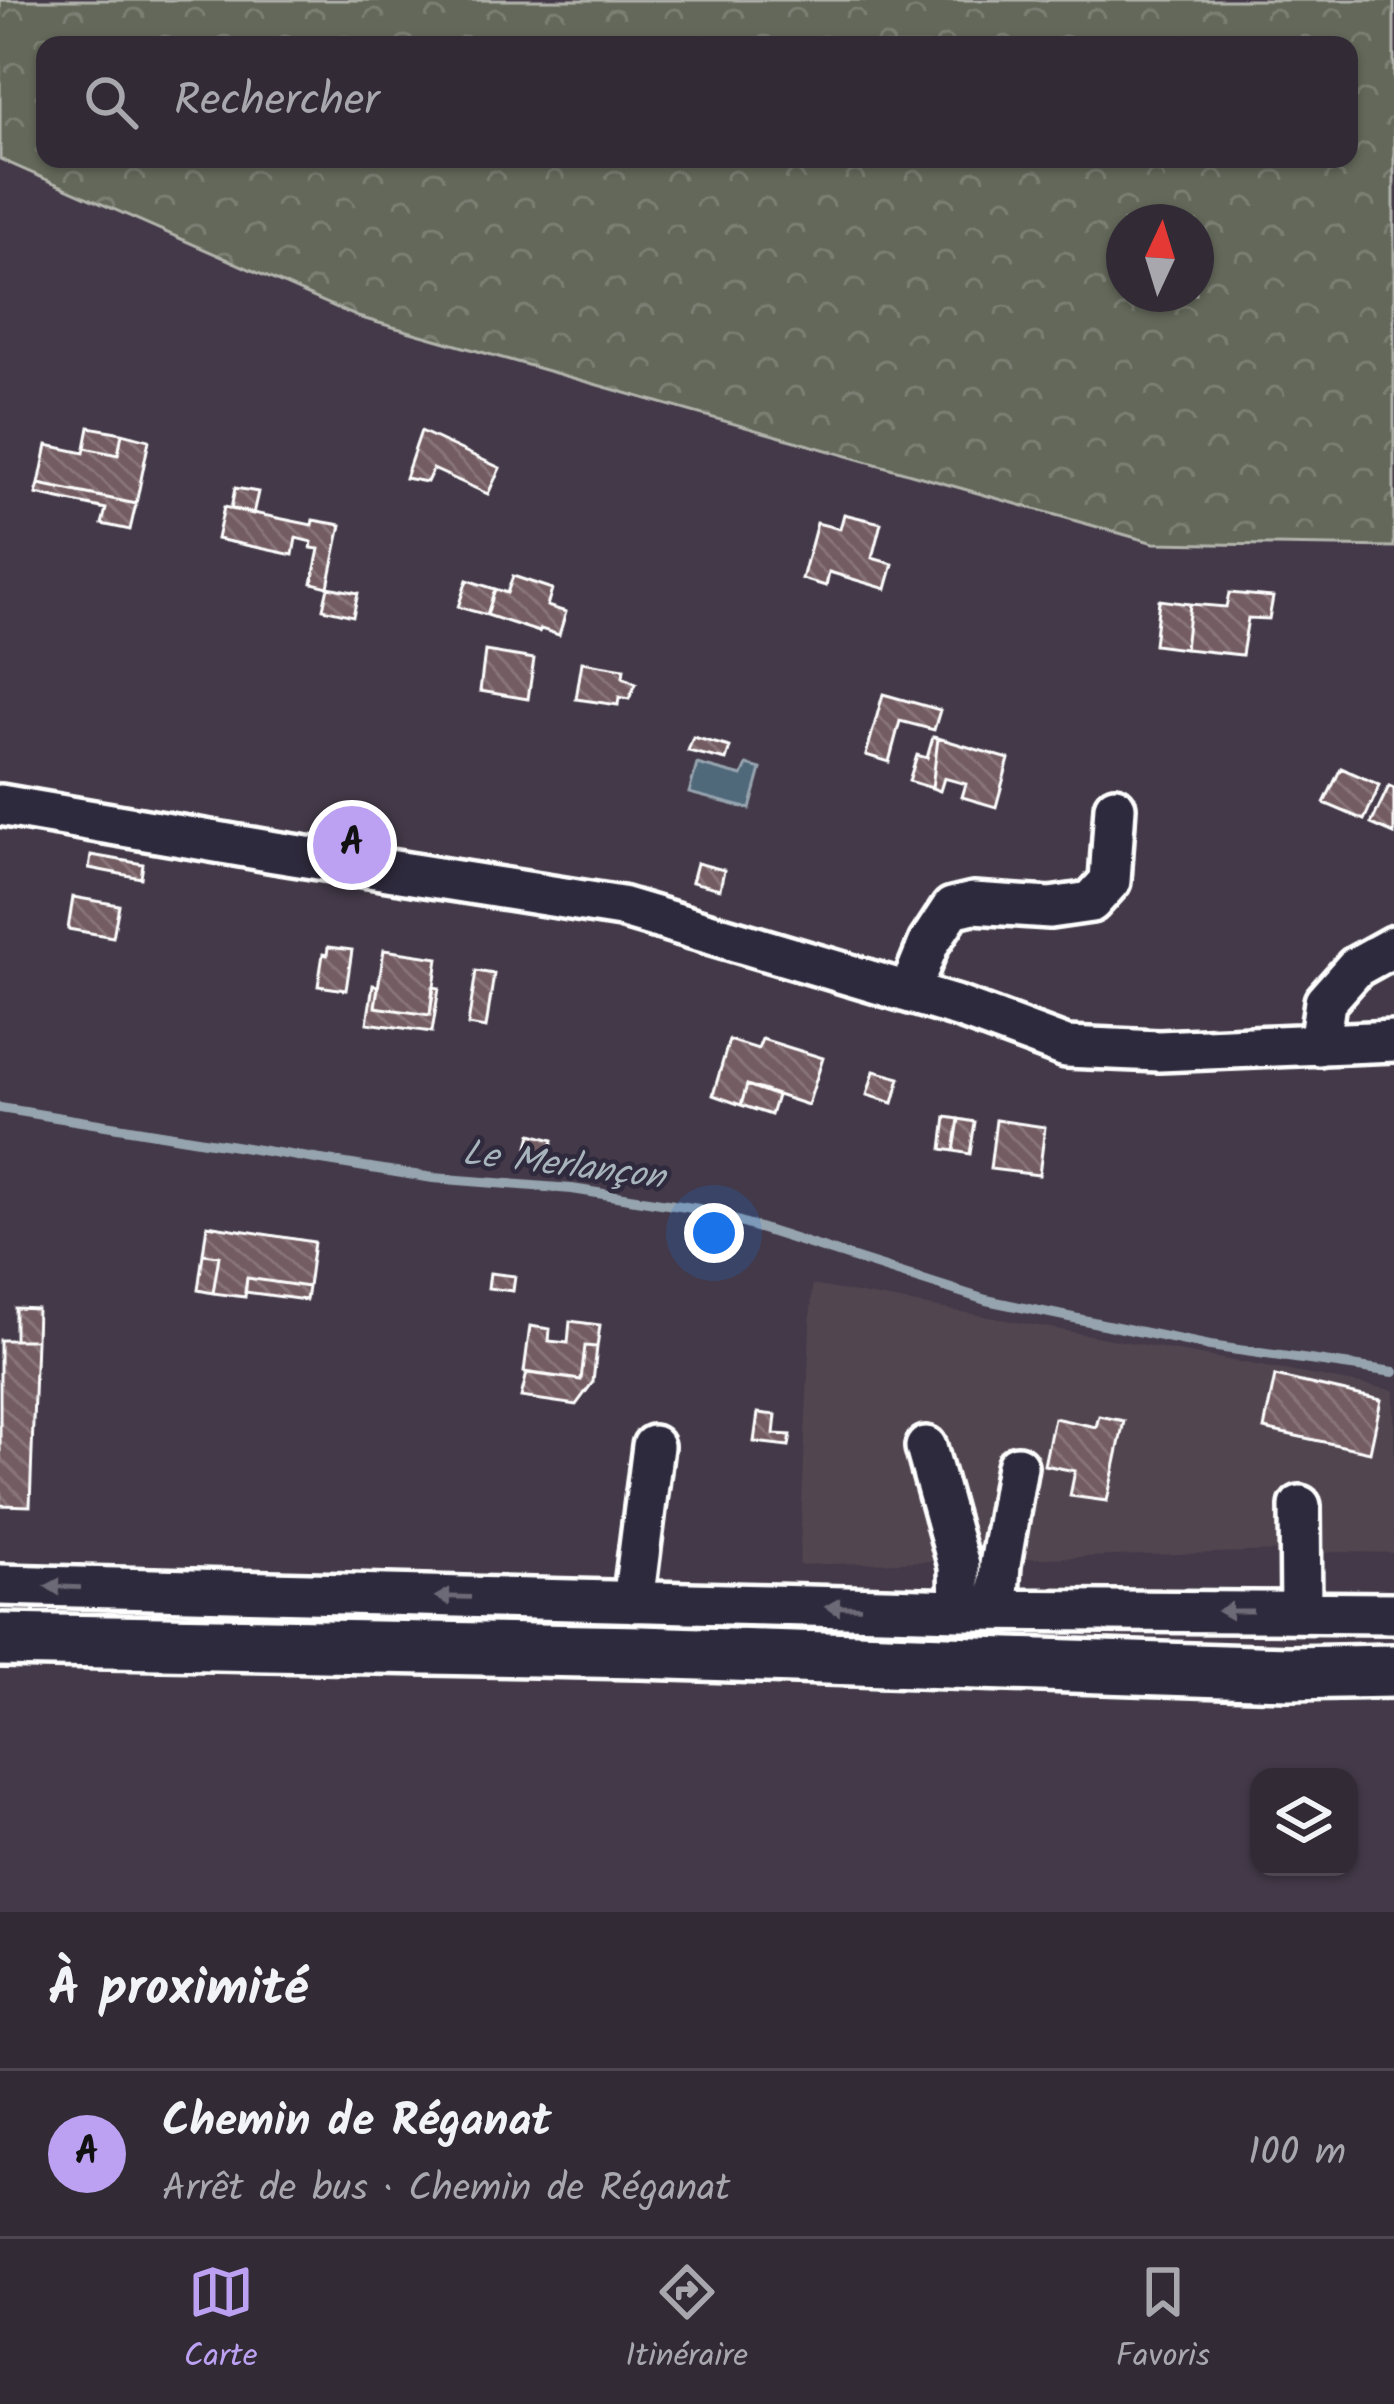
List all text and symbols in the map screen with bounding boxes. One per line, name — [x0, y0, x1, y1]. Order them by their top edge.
search box — [36, 36, 1358, 168]
text: Rechercher — [174, 66, 379, 138]
icon: search — [78, 69, 144, 135]
north arrow — [1106, 204, 1214, 312]
pin: A — [313, 800, 391, 890]
water label: Le Merlançon — [459, 1126, 671, 1207]
your location — [684, 1203, 744, 1263]
one-way arrow — [43, 1577, 81, 1596]
one-way arrow — [433, 1588, 471, 1607]
one-way arrow — [823, 1598, 861, 1617]
one-way arrow — [1215, 1601, 1253, 1621]
map controls — [1250, 1768, 1358, 1876]
button: layers — [1250, 1768, 1358, 1876]
text: À proximité — [48, 1950, 308, 2031]
text: Chemin de Réganat — [162, 2087, 552, 2159]
text: A — [75, 2123, 99, 2185]
text: 100 m — [1248, 2123, 1346, 2185]
text: Arrêt de bus · Chemin de Réganat — [162, 2159, 730, 2221]
tab: Carte — [184, 2259, 258, 2384]
tab: Itinéraire — [625, 2259, 748, 2384]
tab: Favoris — [1116, 2259, 1210, 2384]

